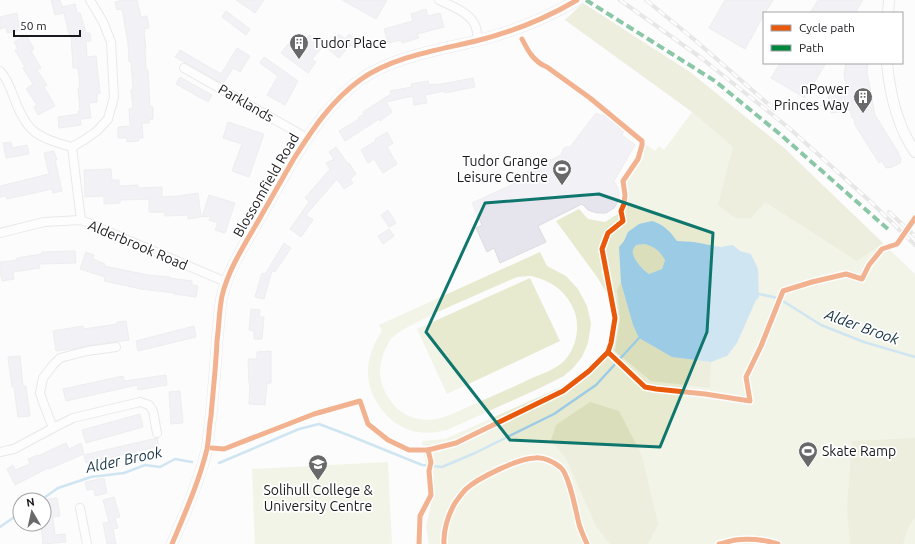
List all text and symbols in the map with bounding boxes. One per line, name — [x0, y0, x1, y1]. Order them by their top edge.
scale bar — [14, 12, 80, 38]
legend — [763, 12, 903, 64]
text: 50 m — [20, 19, 47, 32]
text: Cycle path — [799, 21, 855, 34]
building icon: Tudor Place — [288, 32, 310, 60]
place label: Tudor Place — [313, 35, 387, 51]
text: Path — [799, 41, 824, 54]
street label: Parklands — [216, 81, 276, 125]
place label: nPower Princes Way — [774, 81, 850, 113]
building icon: nPower Princes Way — [852, 86, 874, 114]
street label: Blossomfield Road — [230, 130, 302, 240]
place label: Tudor Grange Leisure Centre — [457, 153, 548, 185]
sports icon: Tudor Grange Leisure Centre — [551, 158, 573, 186]
street label: Alderbrook Road — [86, 217, 190, 273]
water label: Alder Brook — [822, 305, 902, 348]
sports icon: Skate Ramp — [797, 440, 819, 468]
water label: Alder Brook — [83, 443, 164, 476]
place label: Skate Ramp — [822, 443, 896, 459]
school or university icon: Solihull College & University Centre — [307, 453, 329, 481]
place label: Solihull College & University Centre — [263, 482, 373, 514]
north arrow — [12, 492, 52, 532]
text: N — [25, 496, 35, 509]

